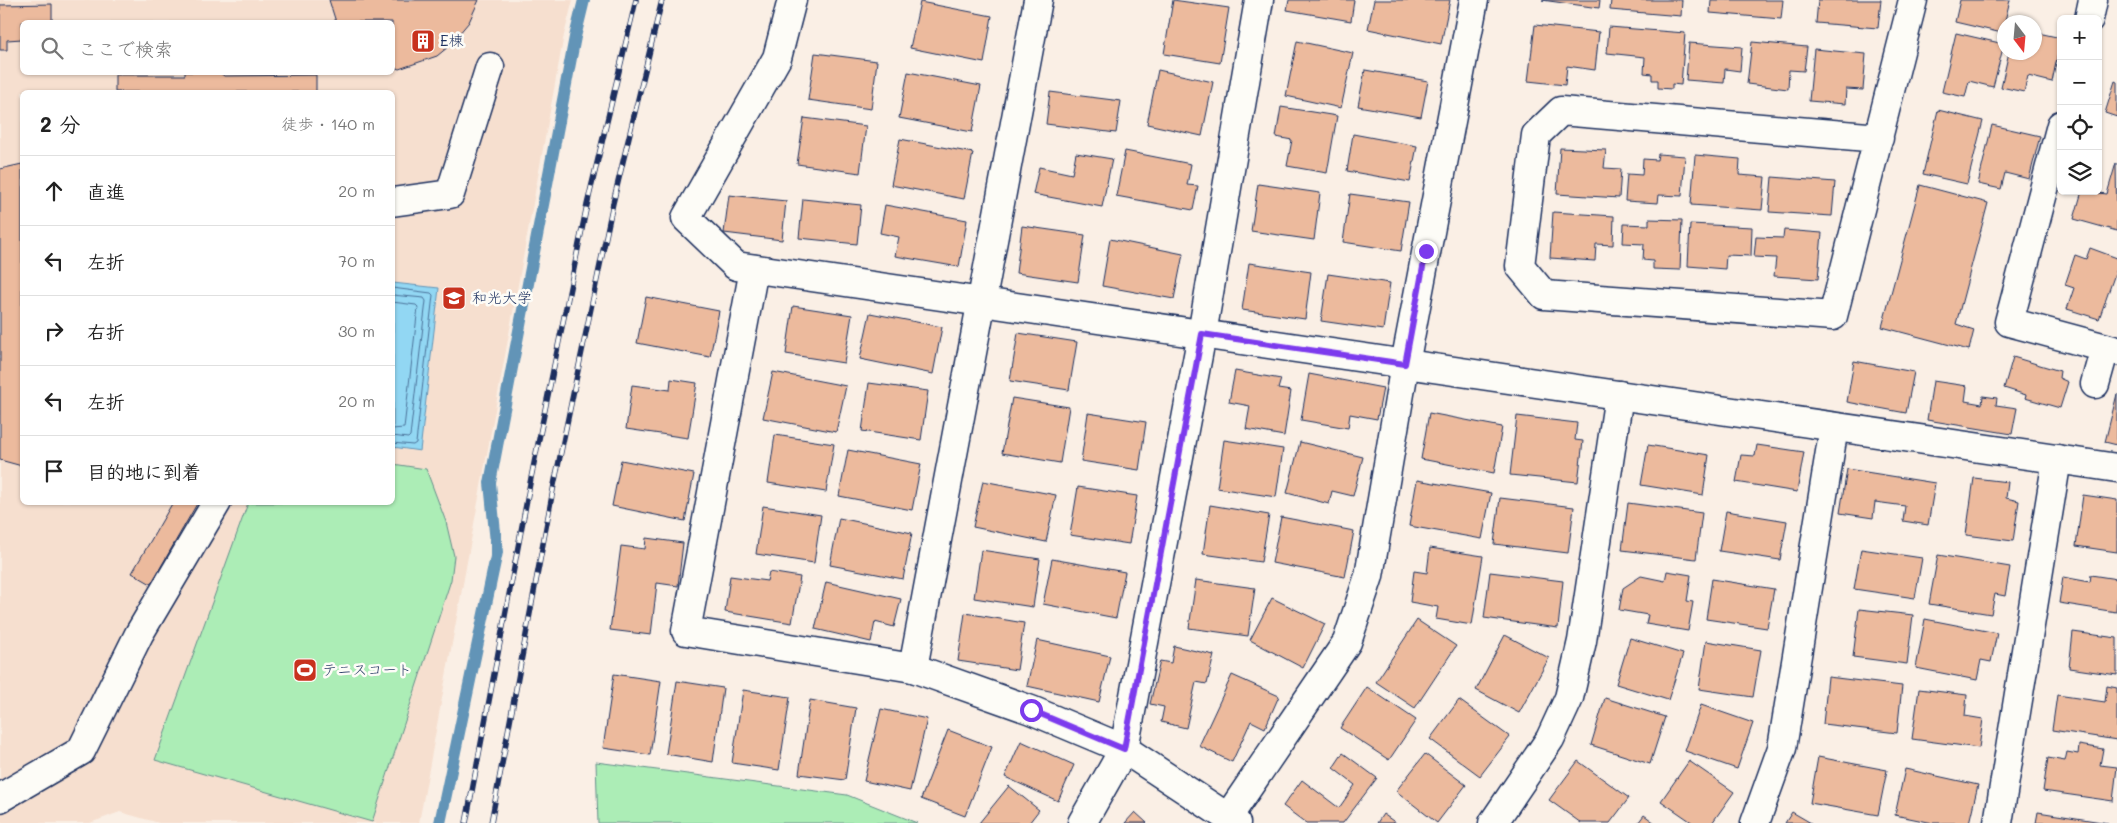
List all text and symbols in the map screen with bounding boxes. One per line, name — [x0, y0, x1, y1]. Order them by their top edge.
north arrow — [1997, 15, 2042, 60]
map controls — [2057, 15, 2102, 195]
button: + — [2057, 15, 2102, 60]
search box — [20, 20, 395, 75]
building icon: E棟 — [410, 28, 436, 54]
place label: E棟 — [440, 30, 464, 50]
icon: search — [38, 34, 66, 62]
text: ここで検索 — [78, 36, 173, 61]
button: − — [2057, 60, 2102, 105]
button: locate — [2057, 105, 2102, 150]
text: 2 分 — [40, 110, 80, 137]
text: 徒歩 · 140 m — [281, 113, 375, 134]
button: layers — [2057, 150, 2102, 195]
icon: ahead — [40, 177, 68, 205]
text: 直進 — [87, 179, 125, 204]
text: 20 m — [338, 180, 375, 201]
route end — [1415, 240, 1438, 263]
icon: left — [40, 247, 68, 275]
text: 左折 — [87, 249, 125, 274]
text: 70 m — [338, 250, 375, 271]
school or university icon: 和光大学 — [441, 285, 467, 311]
place label: 和光大学 — [472, 287, 532, 307]
icon: right — [40, 317, 68, 345]
text: 右折 — [87, 319, 125, 344]
text: 30 m — [338, 320, 375, 341]
icon: left — [40, 387, 68, 415]
text: 左折 — [87, 389, 125, 414]
text: 20 m — [338, 390, 375, 411]
icon: arrive — [40, 457, 68, 485]
text: 目的地に到着 — [87, 459, 201, 484]
sports icon: テニスコート — [292, 657, 318, 683]
place label: テニスコート — [322, 659, 412, 679]
route start — [1020, 699, 1043, 722]

